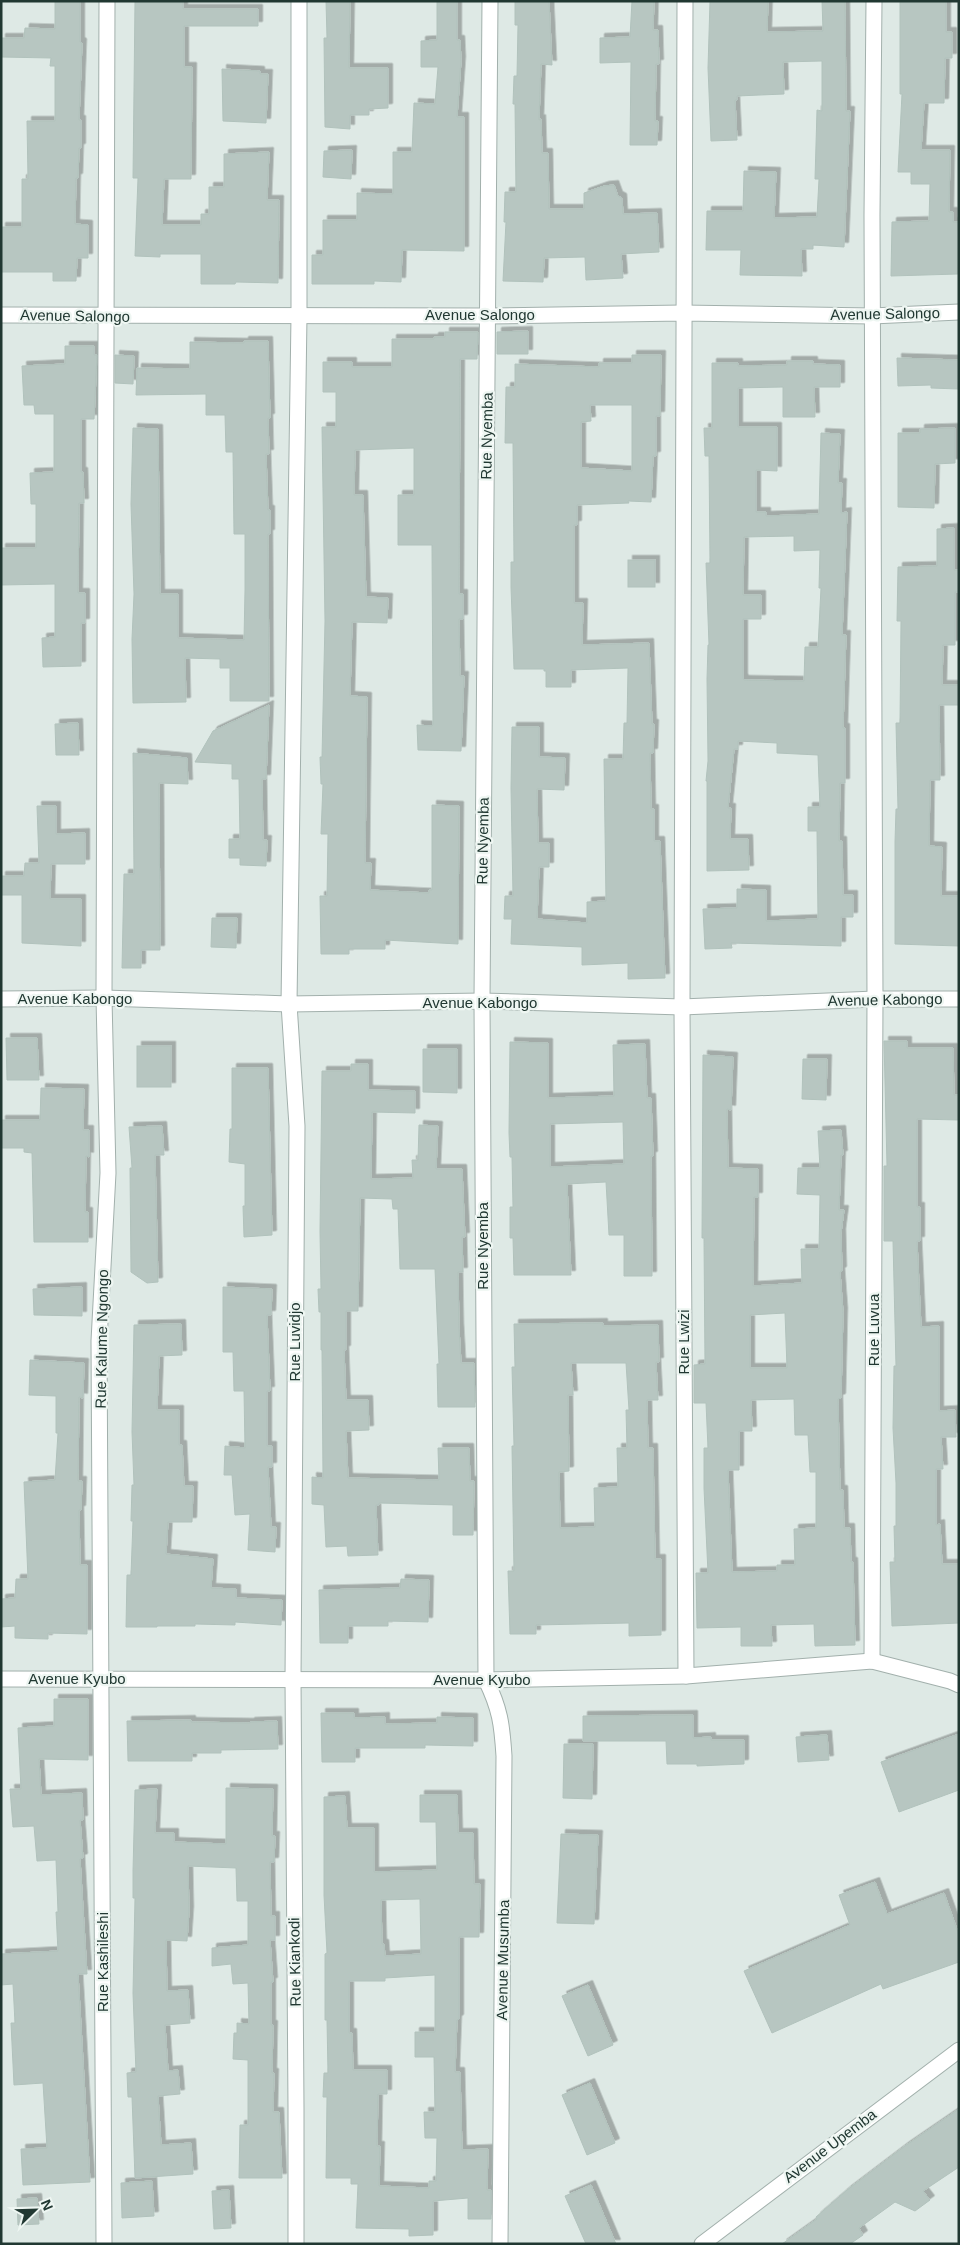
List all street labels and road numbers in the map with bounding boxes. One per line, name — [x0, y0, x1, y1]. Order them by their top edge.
street label: Avenue Salongo — [830, 304, 940, 323]
street label: Avenue Salongo — [20, 306, 130, 325]
street label: Avenue Salongo — [425, 306, 535, 323]
street label: Rue Nyemba — [477, 391, 496, 480]
street label: Rue Nyemba — [473, 796, 492, 885]
street label: Avenue Kabongo — [18, 990, 132, 1007]
street label: Avenue Kabongo — [827, 990, 943, 1009]
street label: Avenue Kabongo — [423, 994, 537, 1011]
street label: Rue Nyemba — [474, 1202, 491, 1290]
street label: Rue Kalume Ngongo — [92, 1269, 111, 1409]
street label: Rue Luvua — [865, 1293, 882, 1366]
street label: Rue Luvidjo — [286, 1302, 303, 1382]
street label: Rue Lwizi — [675, 1309, 692, 1375]
street label: Avenue Kyubo — [28, 1670, 126, 1687]
street label: Avenue Kyubo — [433, 1671, 531, 1688]
street label: Avenue Musumba — [493, 1899, 512, 2020]
street label: Rue Kashileshi — [94, 1912, 111, 2012]
street label: Rue Kiankodi — [285, 1917, 304, 2007]
street label: Avenue Upemba — [780, 2105, 880, 2186]

